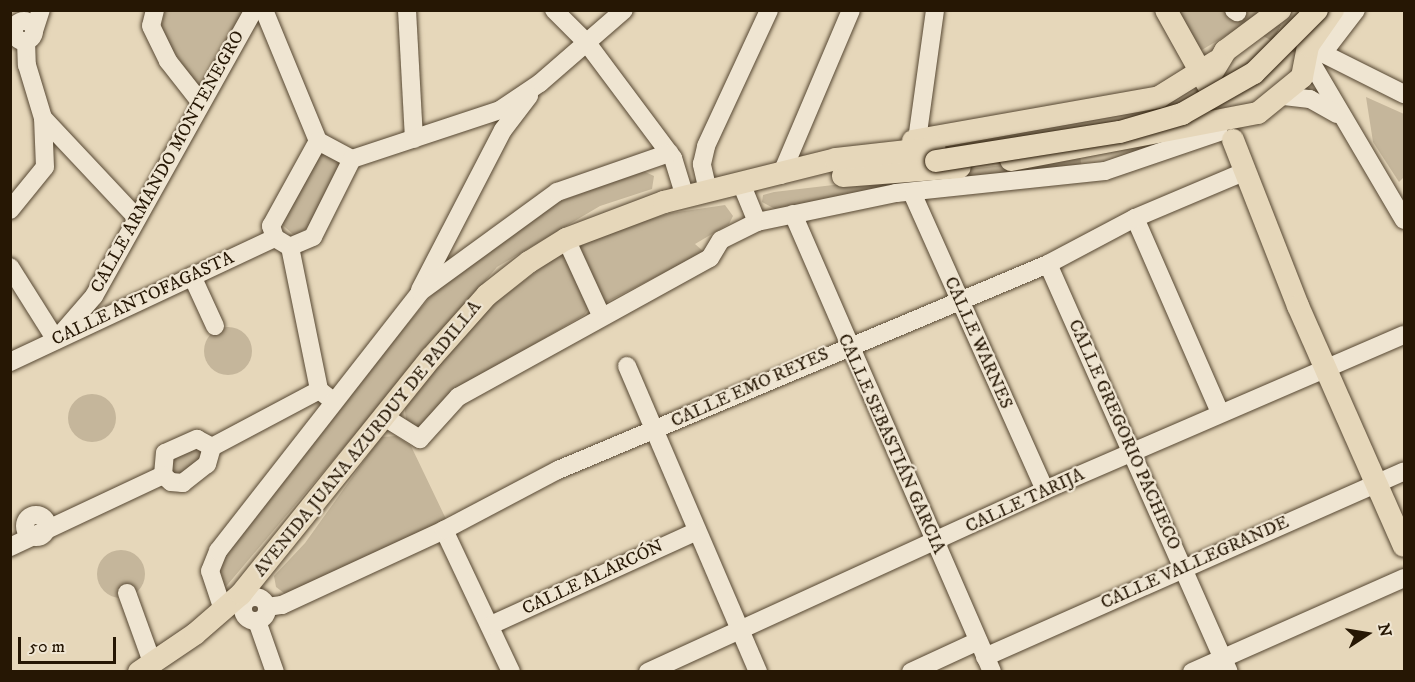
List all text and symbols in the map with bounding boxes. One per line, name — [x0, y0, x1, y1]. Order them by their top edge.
street label: CALLE ARMANDO MONTENEGRO — [87, 27, 249, 297]
street label: CALLE ANTOFAGASTA — [49, 247, 237, 351]
street label: CALLE WARNES — [939, 274, 1017, 412]
street label: AVENIDA JUANA AZURDUY DE PADILLA — [250, 297, 486, 581]
street label: CALLE GREGORIO PACHECO — [1063, 316, 1185, 554]
street label: CALLE SEBASTIÁN GARCIA — [833, 331, 949, 557]
street label: CALLE EMO REYES — [668, 344, 832, 432]
street label: CALLE TARIJA — [962, 464, 1088, 538]
street label: CALLE VALLEGRANDE — [1098, 512, 1292, 614]
street label: CALLE ALARCÓN — [519, 536, 667, 620]
north arrow — [1337, 604, 1397, 664]
text: N — [1373, 622, 1396, 639]
scale bar — [21, 625, 118, 663]
text: 50 m — [29, 636, 65, 658]

